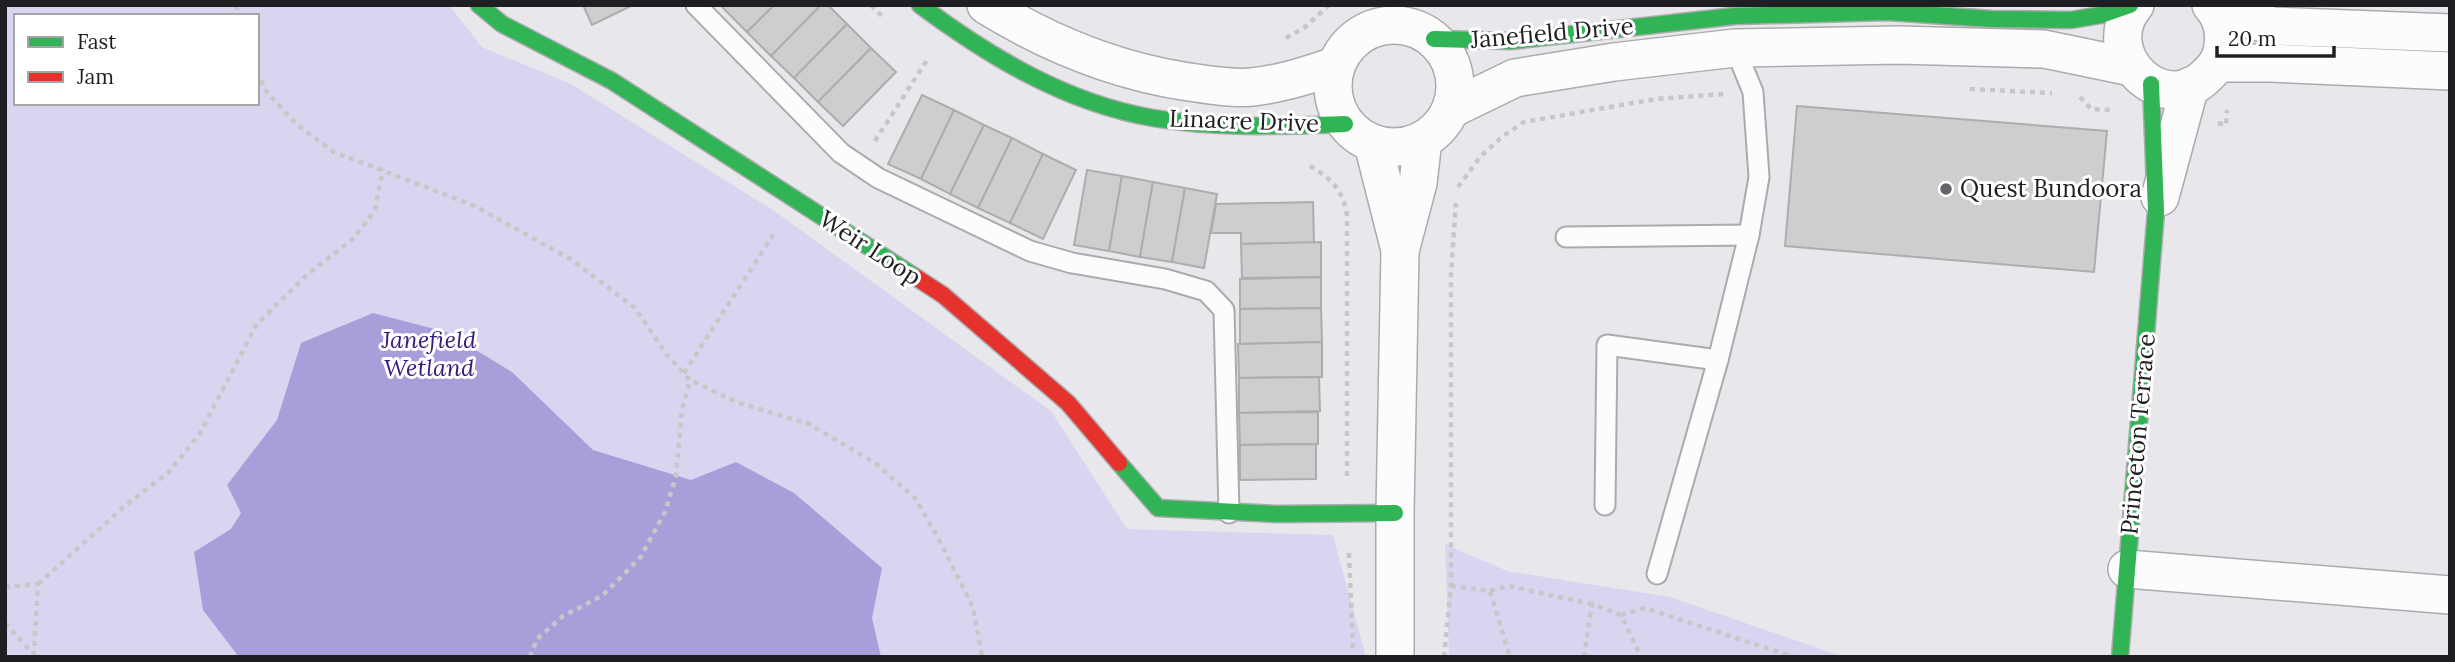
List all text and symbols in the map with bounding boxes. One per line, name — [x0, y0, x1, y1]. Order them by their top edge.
street label: Janefield Drive — [1468, 10, 1635, 55]
legend — [14, 14, 259, 105]
scale bar — [2217, 14, 2334, 58]
text: 20 m — [2228, 25, 2277, 52]
text: Fast — [77, 28, 117, 55]
text: Jam — [76, 63, 114, 90]
street label: Linacre Drive — [1169, 102, 1319, 139]
place label: Quest Bundoora — [1960, 173, 2142, 204]
marker: Quest Bundoora — [1938, 181, 1954, 197]
street label: Weir Loop — [813, 203, 927, 292]
park label: Janefield Wetland — [381, 324, 477, 383]
street label: Princeton Terrace — [2113, 332, 2162, 536]

